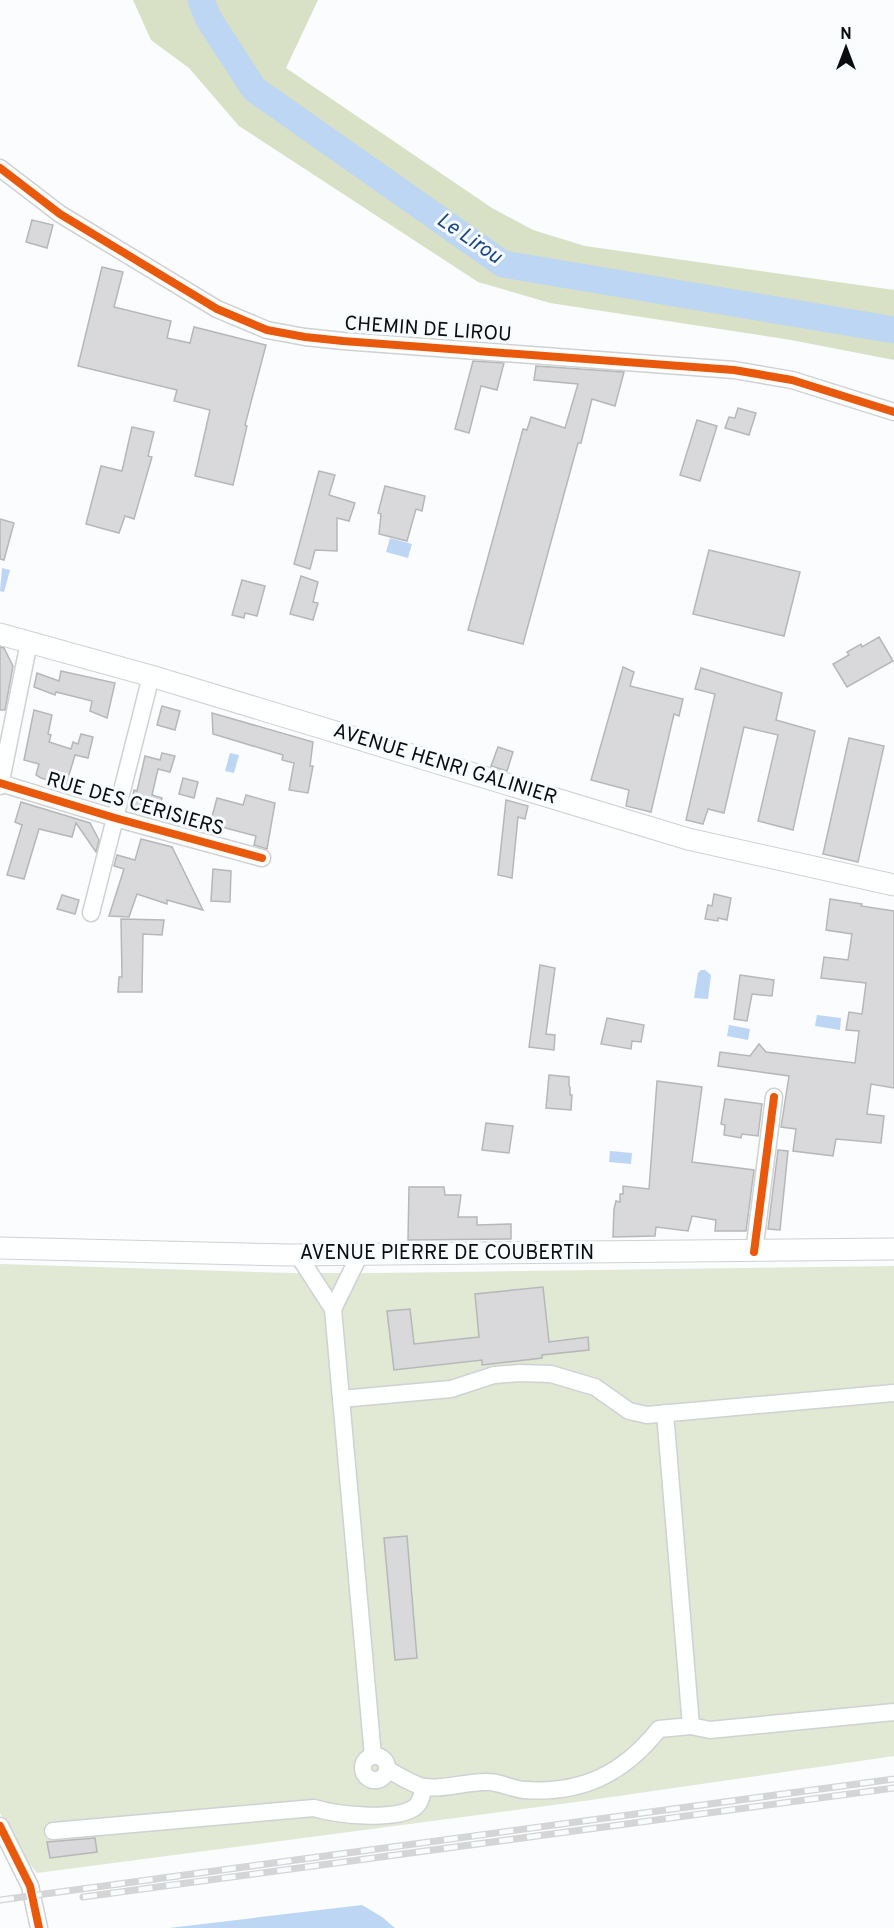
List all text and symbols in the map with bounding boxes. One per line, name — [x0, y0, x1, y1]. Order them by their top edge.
north arrow — [816, 18, 876, 78]
text: N — [840, 25, 852, 45]
water label: Le Lirou — [431, 207, 507, 271]
street label: CHEMIN DE LIROU — [343, 311, 513, 349]
street label: AVENUE HENRI GALINIER — [330, 719, 560, 811]
street label: RUE DES CERISIERS — [43, 767, 227, 843]
street label: AVENUE PIERRE DE COUBERTIN — [300, 1241, 594, 1267]

